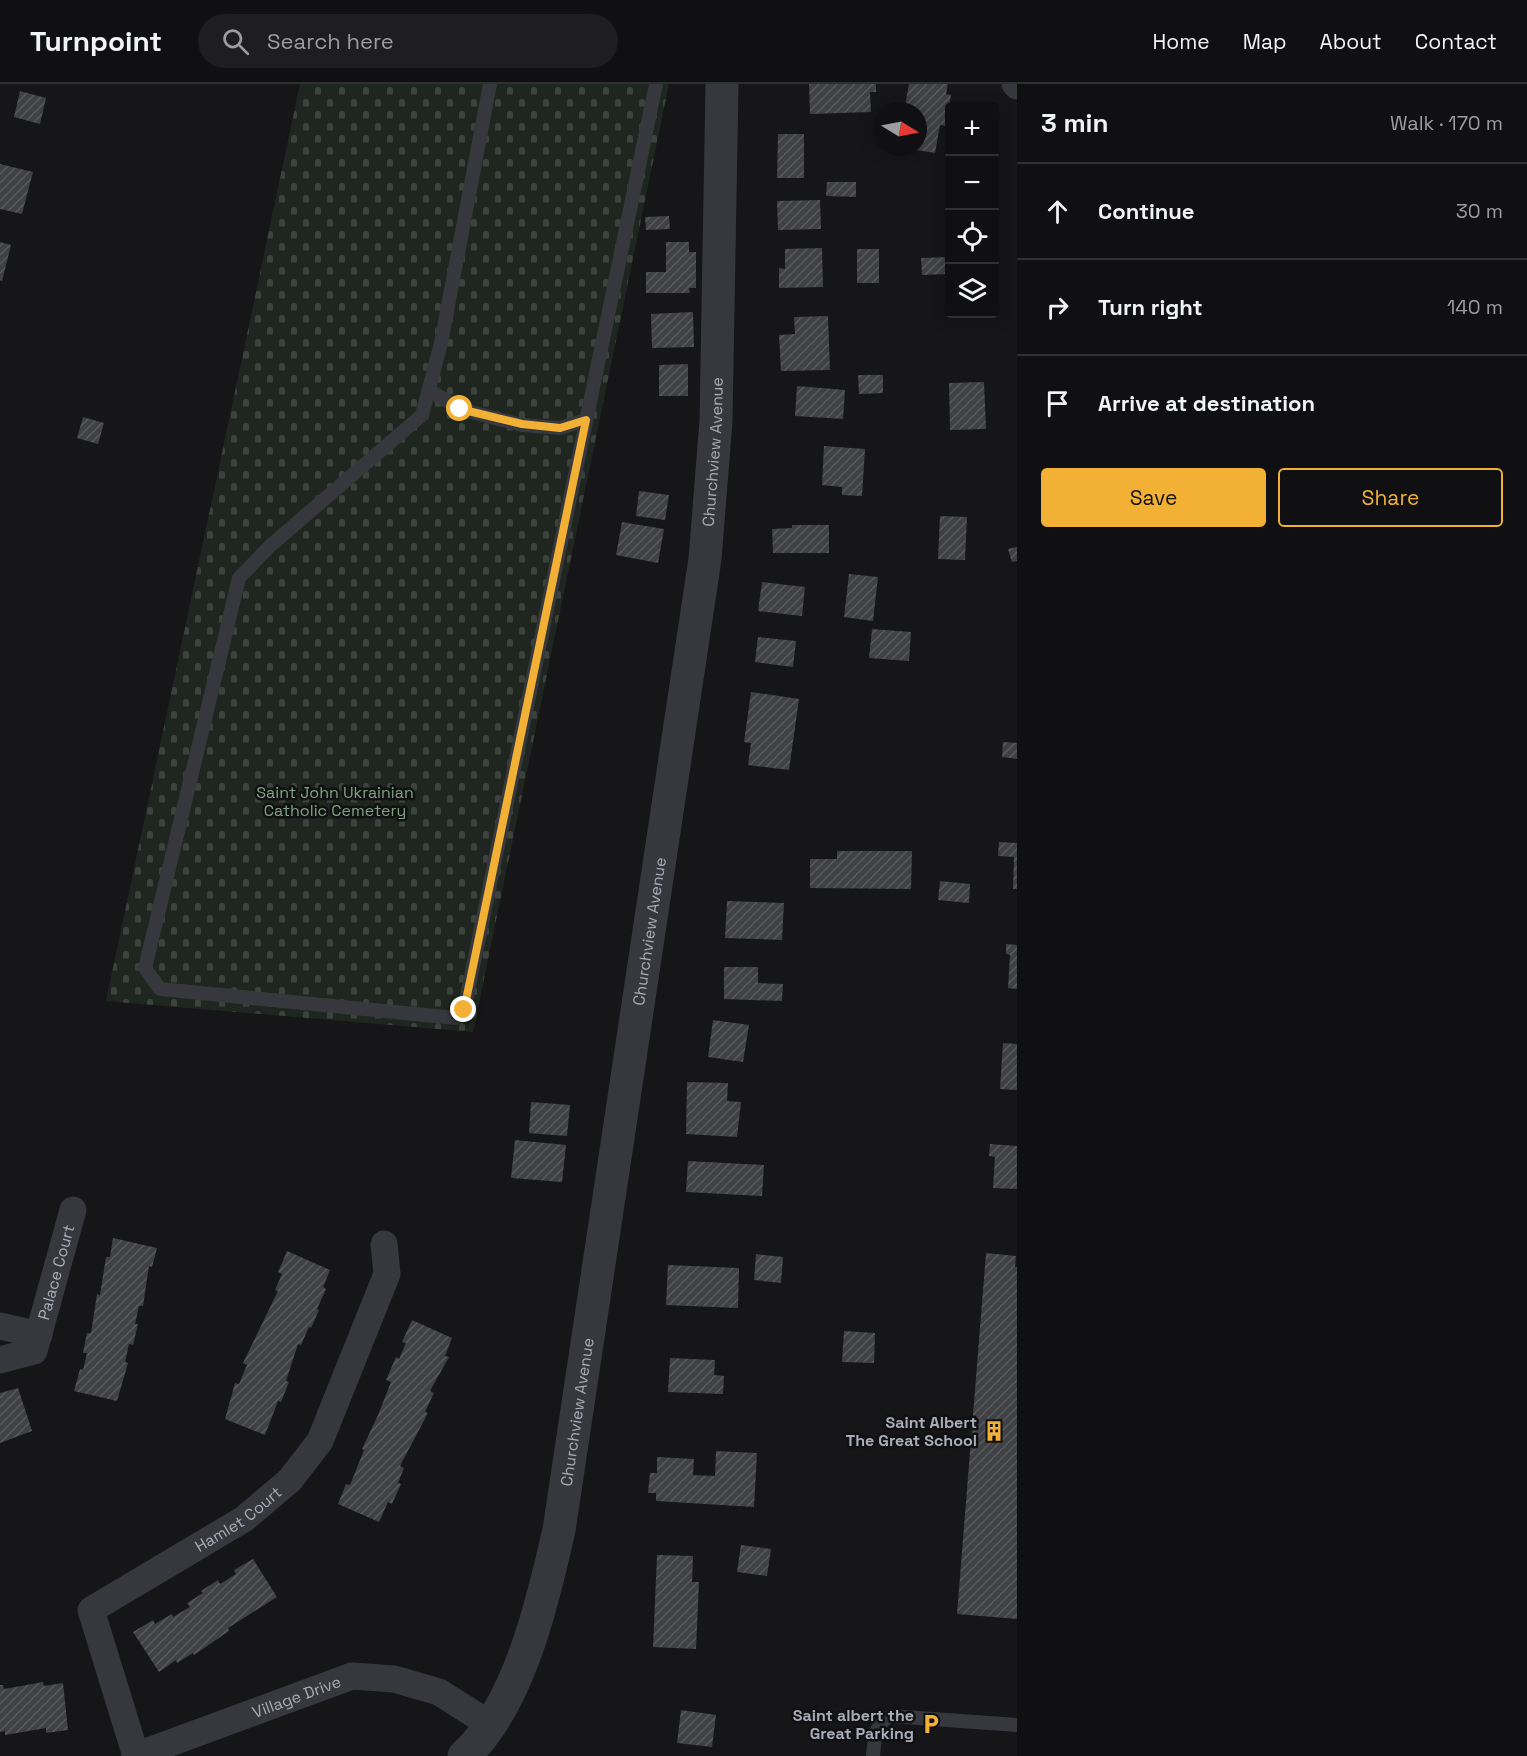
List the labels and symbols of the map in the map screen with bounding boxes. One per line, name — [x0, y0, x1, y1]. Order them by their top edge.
north arrow — [873, 102, 927, 156]
street label: Churchview Avenue — [698, 377, 728, 527]
route start — [446, 395, 472, 421]
park label: Saint John Ukrainian Catholic Cemetery — [256, 782, 414, 821]
street label: Churchview Avenue — [628, 856, 671, 1007]
route end — [450, 996, 476, 1022]
street label: Palace Court — [33, 1222, 79, 1322]
street label: Churchview Avenue — [556, 1336, 599, 1488]
place label: Saint Albert The Great School — [846, 1412, 977, 1451]
building icon: Saint Albert The Great School — [982, 1419, 1006, 1443]
street label: Hamlet Court — [191, 1482, 286, 1557]
street label: Village Drive — [249, 1671, 344, 1723]
place label: Saint albert the Great Parking — [793, 1705, 914, 1744]
parking icon: Saint albert the Great Parking — [919, 1712, 943, 1736]

